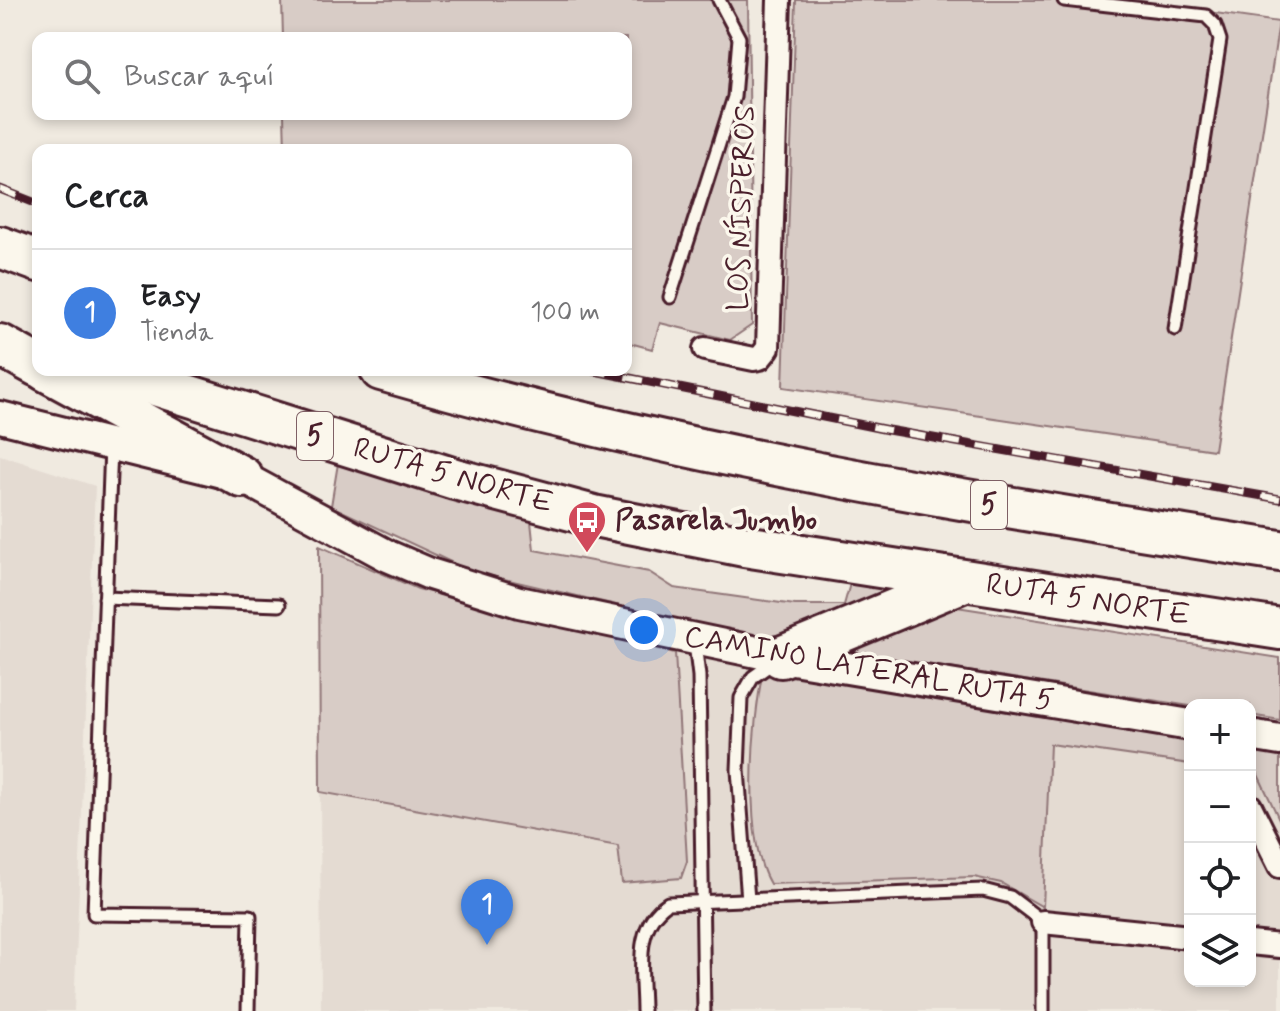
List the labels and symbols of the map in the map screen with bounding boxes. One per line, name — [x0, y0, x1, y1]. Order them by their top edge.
street label: LOS NÍSPEROS — [719, 104, 765, 312]
road number: 5 — [297, 412, 333, 460]
street label: RUTA 5 NORTE — [349, 429, 557, 523]
road number: 5 — [971, 481, 1007, 529]
bus stop icon: Pasarela Jumbo — [566, 499, 608, 554]
place label: Pasarela Jumbo — [615, 501, 817, 540]
street label: RUTA 5 NORTE — [983, 565, 1193, 635]
your location — [624, 610, 664, 650]
street label: CAMINO LATERAL RUTA 5 — [681, 617, 1057, 721]
pin: 1 — [461, 879, 513, 945]

